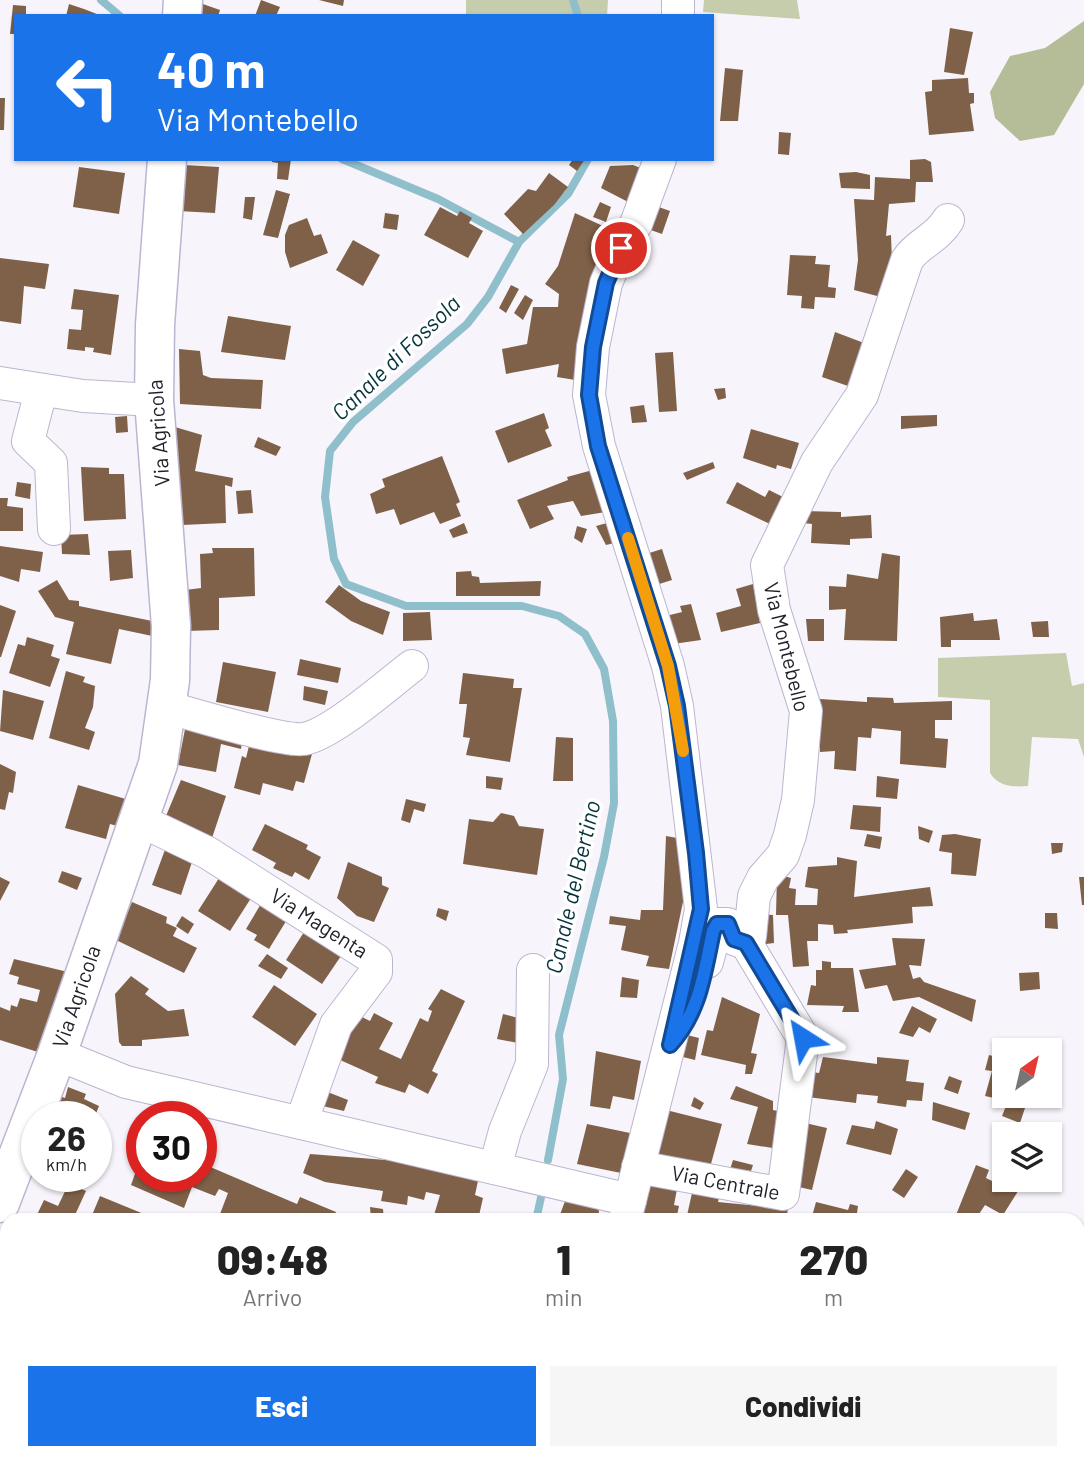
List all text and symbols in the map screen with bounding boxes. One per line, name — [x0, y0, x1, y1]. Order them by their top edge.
text: 40 m — [157, 39, 265, 98]
icon: left — [42, 42, 133, 133]
text: Via Montebello — [157, 99, 359, 137]
pin — [591, 218, 651, 278]
icon: arrive — [602, 229, 640, 267]
water label: Canale di Fossola — [325, 289, 465, 426]
street label: Via Agricola — [141, 379, 174, 487]
street label: Via Montebello — [759, 579, 816, 714]
water label: Canale del Bertino — [538, 797, 606, 976]
street label: Via Magenta — [266, 882, 373, 963]
street label: Via Agricola — [46, 942, 105, 1051]
position arrow — [766, 1001, 840, 1075]
north arrow — [992, 1038, 1062, 1108]
map controls — [992, 1038, 1062, 1192]
speed limit sign: 30 — [126, 1101, 217, 1192]
text: 26 — [47, 1116, 86, 1158]
button: layers — [992, 1122, 1062, 1192]
text: km/h — [46, 1153, 87, 1175]
street label: Via Centrale — [669, 1159, 782, 1204]
text: 09:48 — [217, 1233, 328, 1283]
text: 1 — [556, 1233, 571, 1283]
text: 270 — [799, 1233, 868, 1283]
text: Arrivo — [243, 1283, 302, 1311]
text: min — [545, 1283, 582, 1311]
text: m — [824, 1283, 843, 1311]
button: Esci — [28, 1366, 536, 1446]
button: Condividi — [550, 1366, 1057, 1446]

